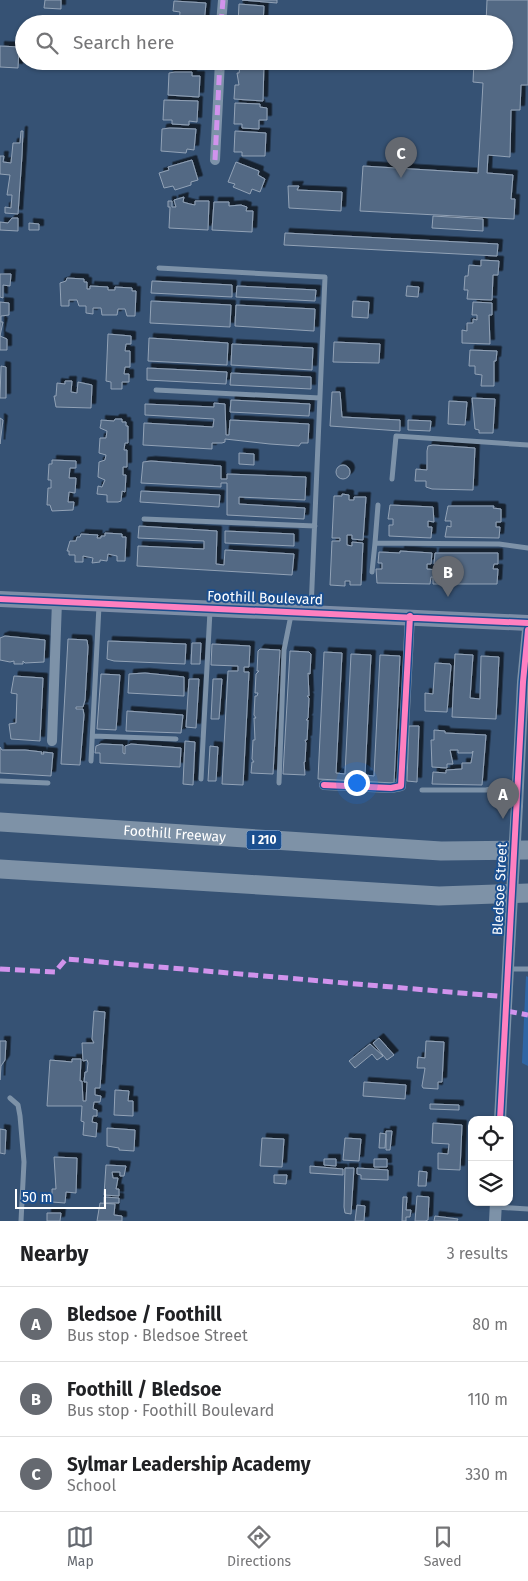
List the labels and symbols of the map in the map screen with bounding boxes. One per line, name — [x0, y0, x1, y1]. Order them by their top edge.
pin: C — [385, 137, 417, 178]
pin: B — [432, 556, 464, 597]
street label: Foothill Boulevard — [207, 587, 323, 609]
your location — [344, 770, 370, 796]
pin: A — [487, 778, 519, 819]
street label: Foothill Freeway — [123, 822, 227, 845]
road number: I 210 — [246, 830, 282, 850]
street label: Bledsoe Street — [489, 841, 511, 936]
scale bar — [15, 1186, 106, 1209]

